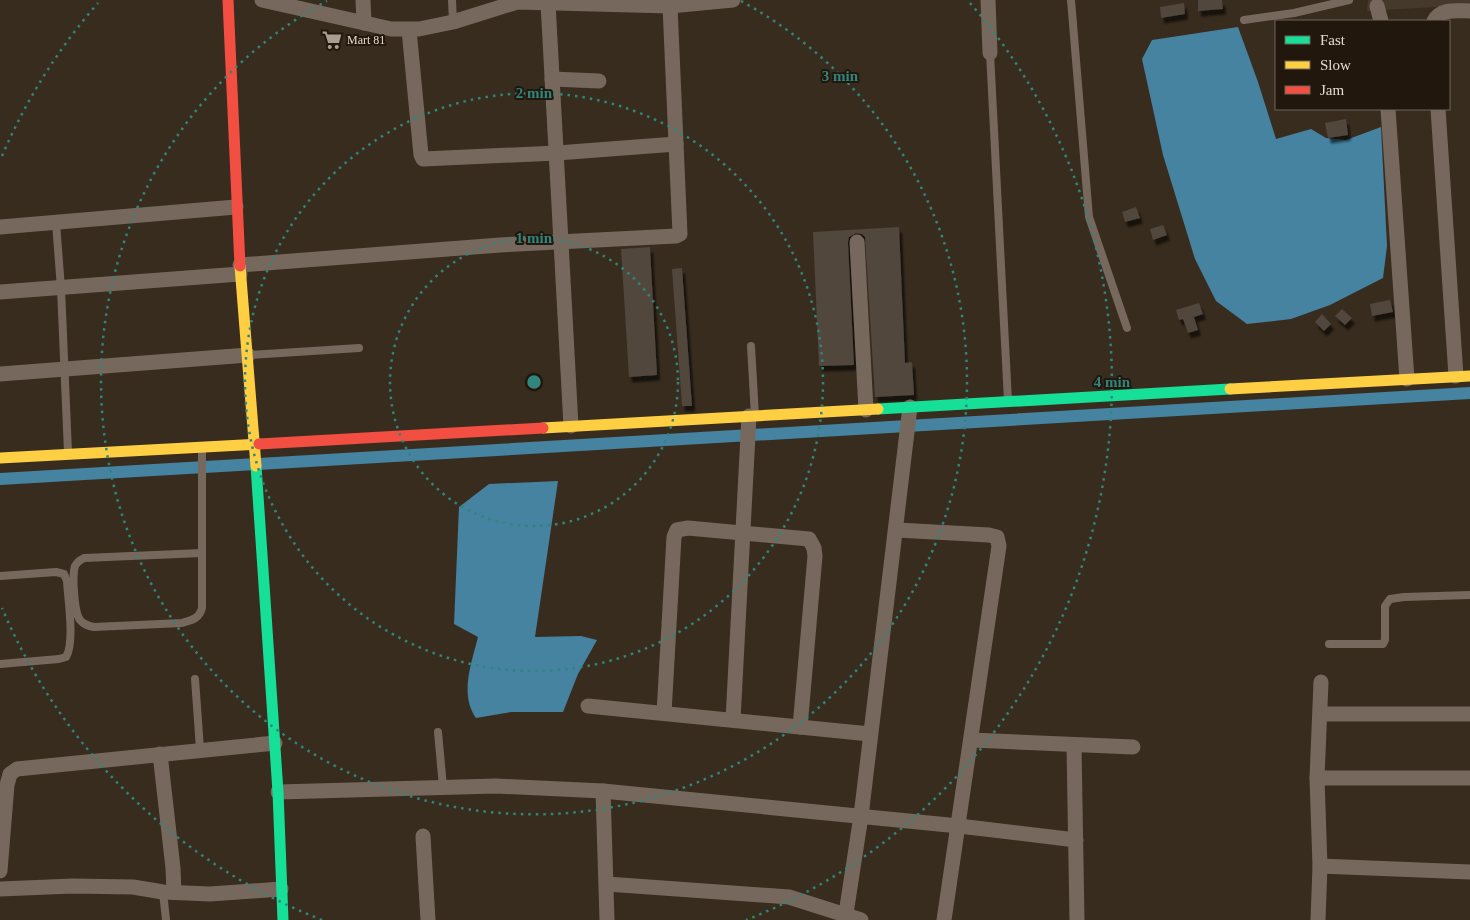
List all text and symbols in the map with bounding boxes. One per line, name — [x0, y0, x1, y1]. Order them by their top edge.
legend — [1275, 20, 1450, 110]
supermarket icon: Mart 81 — [321, 29, 343, 51]
text: Fast — [1320, 32, 1346, 48]
place label: Mart 81 — [347, 33, 385, 47]
text: Slow — [1320, 57, 1351, 73]
text: 3 min — [822, 68, 859, 84]
text: Jam — [1320, 82, 1344, 98]
text: 2 min — [516, 85, 553, 101]
text: 1 min — [516, 230, 553, 246]
centre of rings — [525, 373, 543, 391]
text: 4 min — [1094, 374, 1131, 390]

